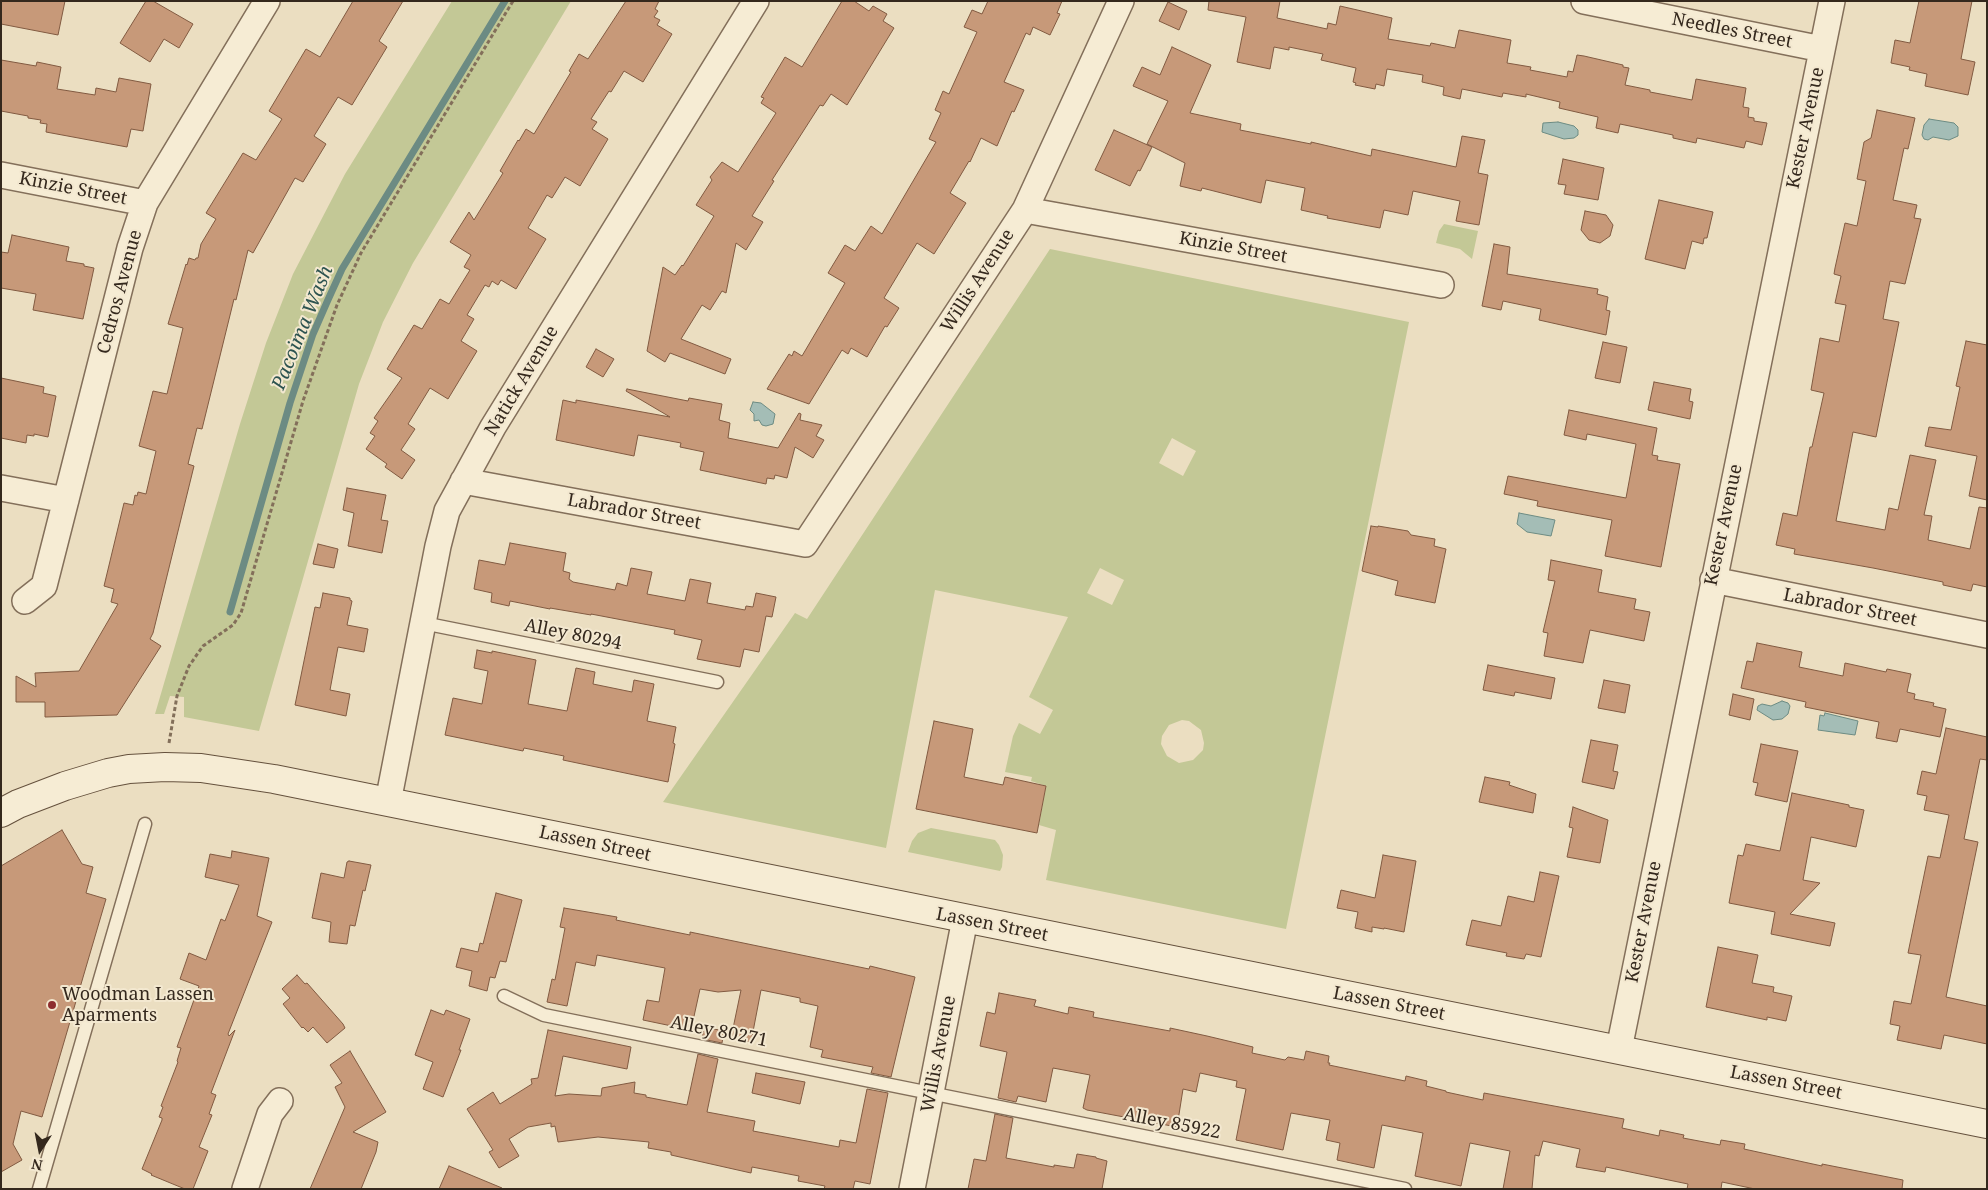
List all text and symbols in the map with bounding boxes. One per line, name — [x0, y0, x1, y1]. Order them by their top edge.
street label: Needles Street — [1670, 9, 1794, 53]
street label: Kester Avenue — [1783, 65, 1829, 191]
street label: Kinzie Street — [17, 168, 129, 210]
street label: Willis Avenue — [937, 225, 1019, 337]
street label: Cedros Avenue — [93, 228, 147, 356]
street label: Kinzie Street — [1177, 228, 1289, 268]
water label: Pacoima Wash — [268, 263, 338, 393]
street label: Natick Avenue — [481, 322, 563, 440]
street label: Kester Avenue — [1701, 462, 1747, 588]
street label: Labrador Street — [565, 490, 703, 534]
street label: Labrador Street — [1781, 584, 1919, 632]
street label: Alley 80294 — [523, 615, 623, 655]
street label: Lassen Street — [537, 822, 653, 866]
street label: Kester Avenue — [1622, 859, 1666, 985]
street label: Lassen Street — [934, 904, 1050, 946]
street label: Lassen Street — [1331, 983, 1447, 1025]
place label: Woodman Lassen Aparments — [62, 984, 214, 1026]
street label: Willis Avenue — [917, 994, 961, 1114]
marker: Woodman Lassen Aparments — [46, 999, 58, 1011]
street label: Alley 80271 — [669, 1012, 769, 1052]
street label: Lassen Street — [1728, 1062, 1844, 1104]
street label: Alley 85922 — [1122, 1104, 1222, 1144]
north arrow — [15, 1125, 65, 1175]
text: N — [30, 1155, 44, 1176]

